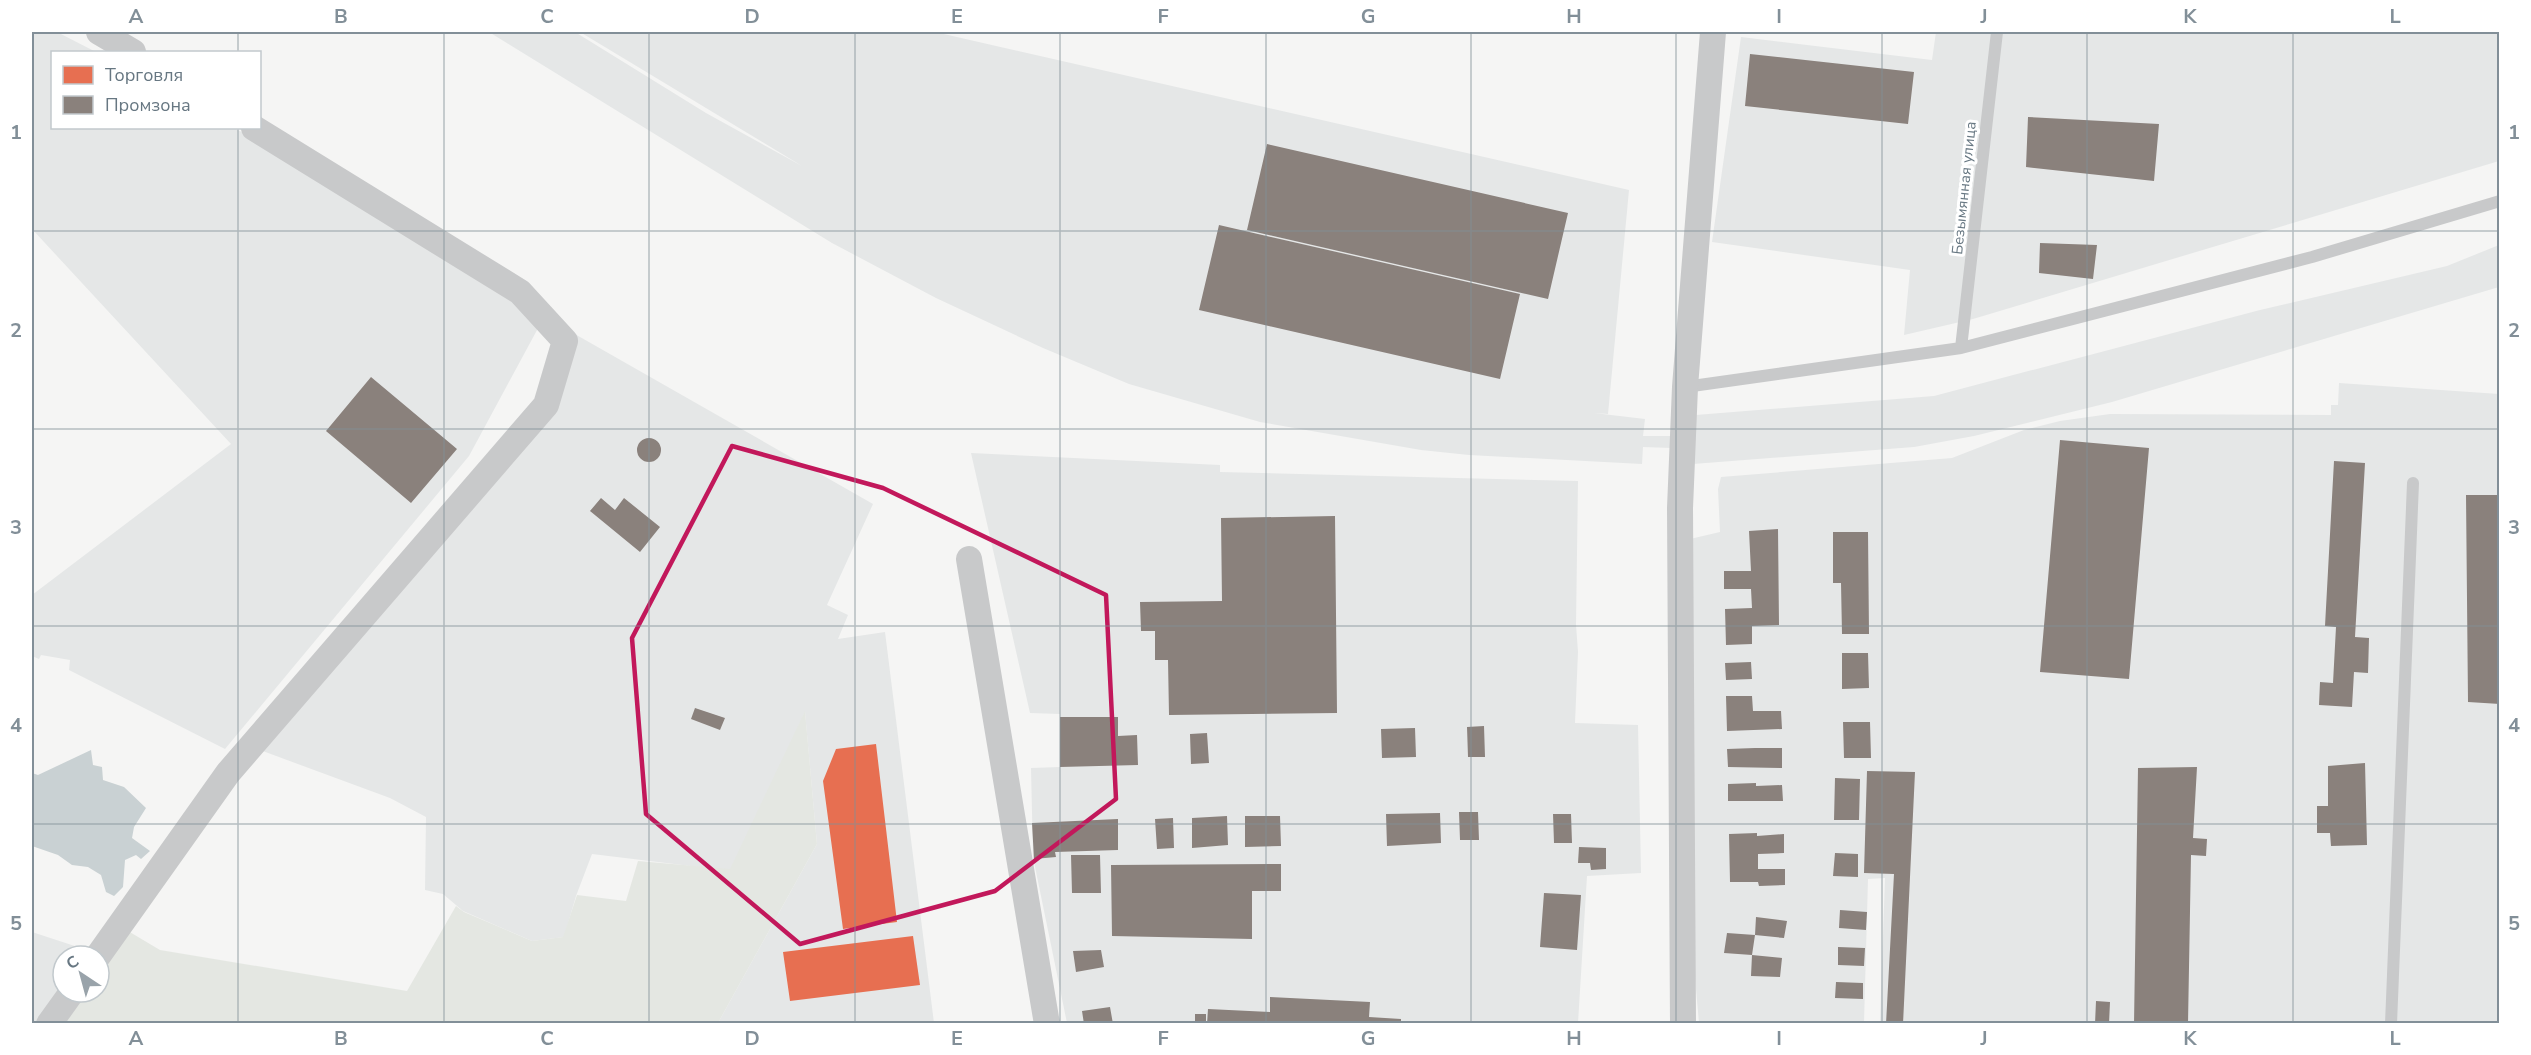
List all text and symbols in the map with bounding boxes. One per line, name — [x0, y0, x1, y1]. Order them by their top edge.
text: A — [129, 3, 144, 30]
text: B — [334, 3, 348, 30]
text: C — [540, 3, 554, 30]
text: D — [744, 3, 760, 30]
text: E — [951, 3, 963, 30]
text: F — [1157, 3, 1169, 30]
text: G — [1361, 3, 1375, 30]
text: H — [1566, 3, 1582, 30]
text: I — [1776, 3, 1782, 30]
text: J — [1979, 3, 1988, 30]
text: K — [2183, 3, 2197, 30]
text: L — [2389, 3, 2401, 30]
legend — [51, 51, 261, 129]
text: Торговля — [105, 63, 183, 87]
text: Промзона — [105, 93, 191, 117]
text: 1 — [10, 119, 22, 146]
text: 1 — [2508, 119, 2520, 146]
street label: Безымянная улица — [1947, 120, 1981, 256]
text: 2 — [10, 317, 22, 344]
text: 2 — [2508, 317, 2520, 344]
text: 3 — [10, 514, 22, 541]
text: 3 — [2508, 514, 2520, 541]
text: 4 — [10, 712, 22, 739]
text: 4 — [2508, 712, 2520, 739]
text: 5 — [10, 910, 22, 937]
text: 5 — [2508, 910, 2520, 937]
north arrow — [51, 944, 111, 1004]
text: С — [62, 951, 84, 975]
text: A — [129, 1025, 144, 1052]
text: B — [334, 1025, 348, 1052]
text: C — [540, 1025, 554, 1052]
text: D — [744, 1025, 760, 1052]
text: E — [951, 1025, 963, 1052]
text: F — [1157, 1025, 1169, 1052]
text: G — [1361, 1025, 1375, 1052]
text: H — [1566, 1025, 1582, 1052]
text: I — [1776, 1025, 1782, 1052]
text: J — [1979, 1025, 1988, 1052]
text: K — [2183, 1025, 2197, 1052]
text: L — [2389, 1025, 2401, 1052]

